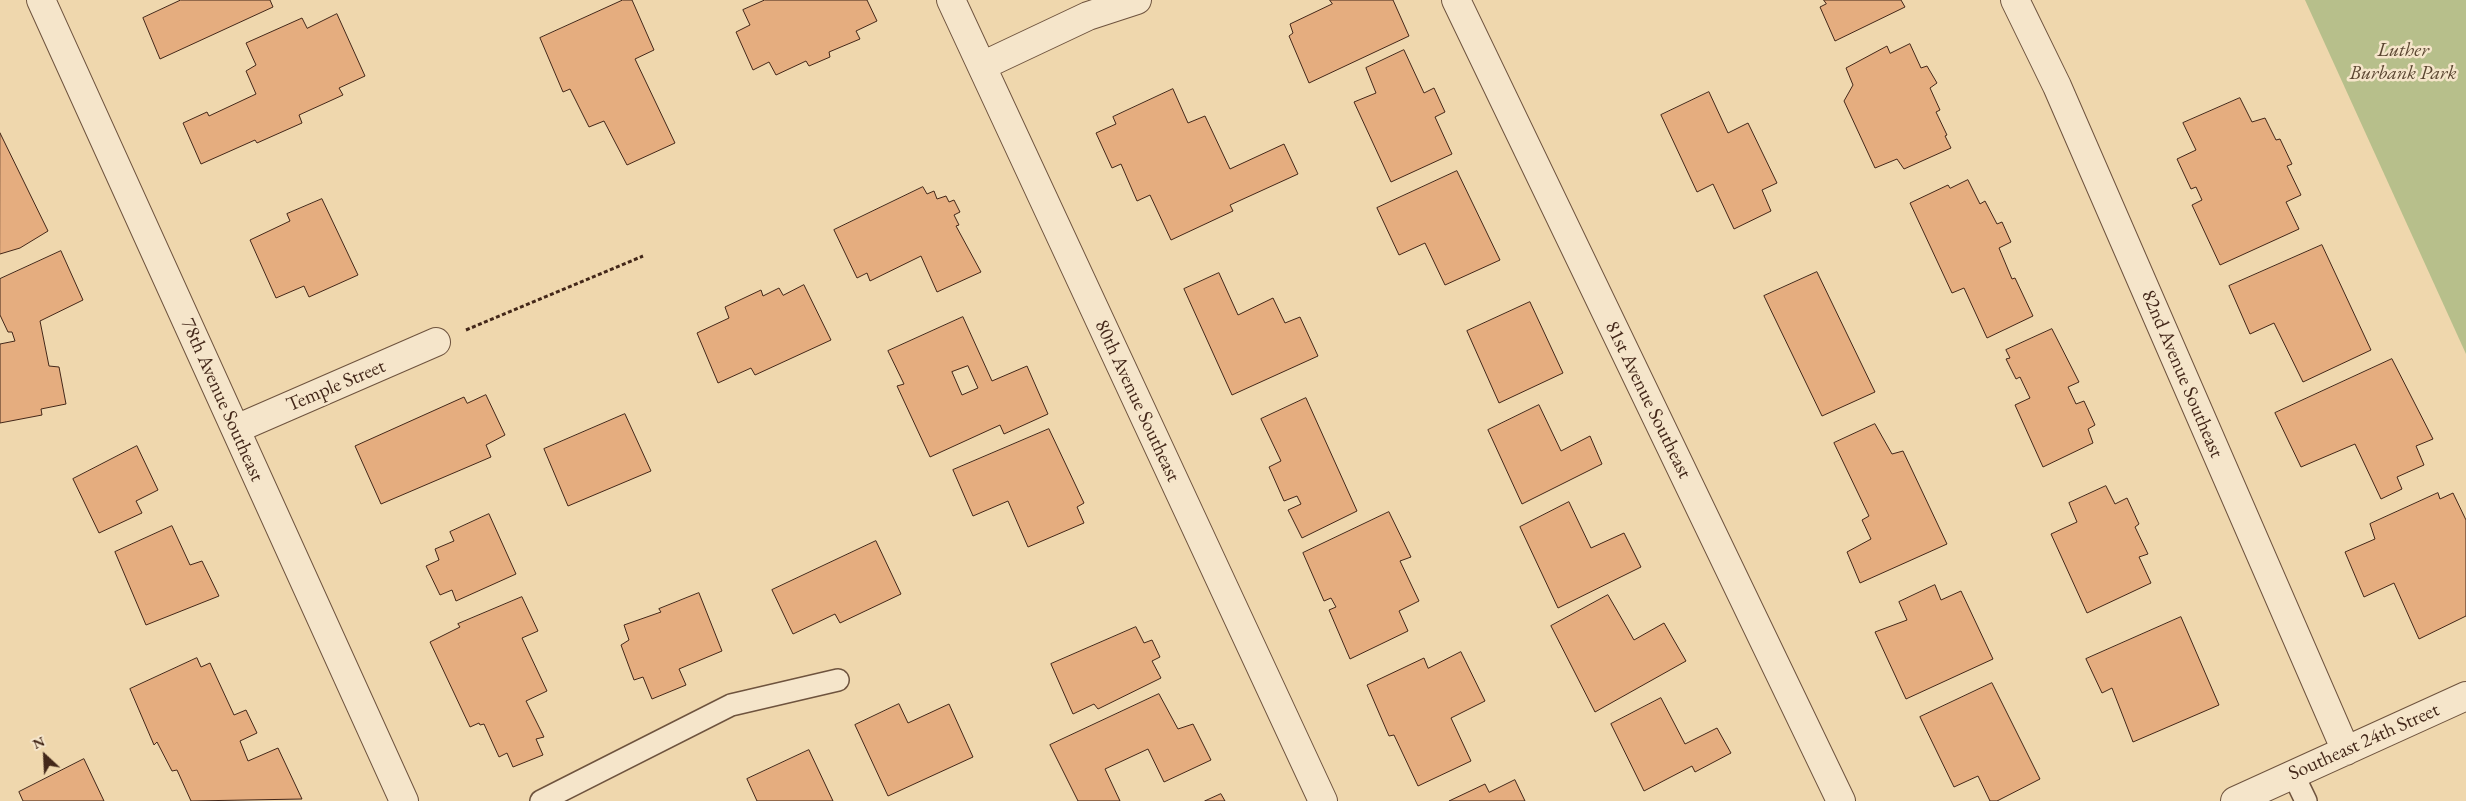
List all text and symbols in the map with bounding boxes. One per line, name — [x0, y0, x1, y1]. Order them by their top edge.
park label: Luther Burbank Park — [2349, 39, 2457, 86]
street label: 82nd Avenue Southeast — [2136, 286, 2228, 462]
street label: 78th Avenue Southeast — [175, 315, 269, 485]
street label: 80th Avenue Southeast — [1089, 316, 1185, 486]
street label: 81st Avenue Southeast — [1599, 317, 1697, 483]
street label: Temple Street — [283, 354, 389, 418]
street label: Southeast 24th Street — [2285, 698, 2443, 786]
north arrow — [20, 731, 70, 781]
text: N — [30, 732, 48, 753]

